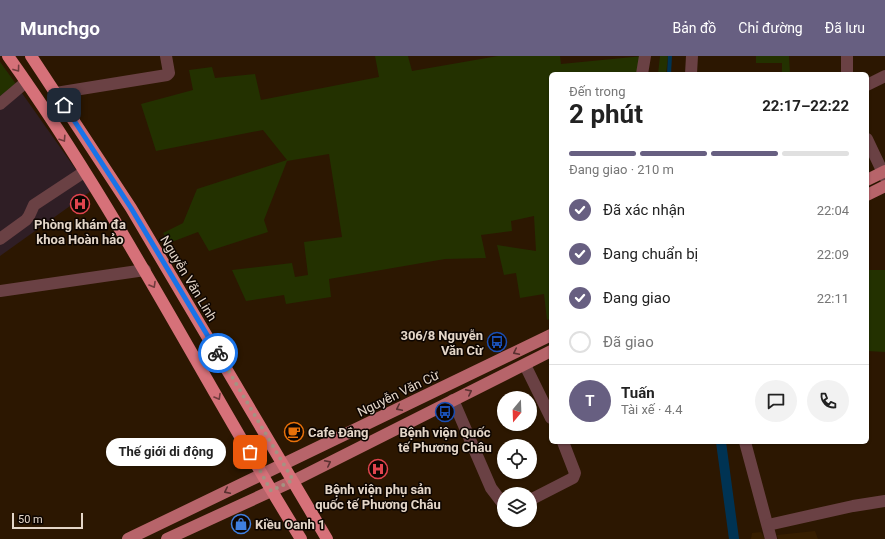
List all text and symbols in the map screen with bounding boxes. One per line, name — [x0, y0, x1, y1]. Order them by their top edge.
text: Munchgo — [20, 17, 100, 40]
text: Bản đồ — [672, 20, 716, 36]
text: Chỉ đường — [738, 20, 803, 36]
text: Đã lưu — [825, 20, 865, 36]
one-way arrow — [12, 65, 20, 72]
text: Đến trong — [569, 84, 625, 99]
pin — [47, 88, 81, 122]
icon: home — [53, 94, 75, 116]
text: 22:17–22:22 — [762, 97, 849, 115]
text: 2 phút — [569, 99, 643, 129]
one-way arrow — [58, 134, 65, 141]
text: Đang giao · 210 m — [569, 162, 674, 177]
hospital icon: Phòng khám đa khoa Hoàn hảo — [69, 193, 91, 215]
icon: check — [569, 199, 591, 221]
text: Đã xác nhận — [603, 201, 685, 219]
text: 22:04 — [817, 203, 849, 218]
place label: Phòng khám đa khoa Hoàn hảo — [34, 217, 126, 247]
street label: Nguyễn Văn Linh — [157, 233, 220, 324]
icon: check — [569, 243, 591, 265]
text: Đang chuẩn bị — [603, 245, 698, 263]
text: 22:09 — [817, 247, 849, 262]
one-way arrow — [149, 281, 156, 288]
icon: check — [569, 287, 591, 309]
text: Đang giao — [603, 289, 670, 307]
text: 22:11 — [817, 291, 849, 306]
place label: 306/8 Nguyễn Văn Cừ — [400, 328, 484, 358]
bus stop icon: 306/8 Nguyễn Văn Cừ — [486, 331, 508, 353]
courier — [198, 333, 238, 373]
text: Đã giao — [603, 333, 654, 351]
icon: bike — [207, 342, 229, 364]
one-way arrow — [513, 347, 520, 355]
street label: Nguyễn Văn Cừ — [355, 367, 442, 420]
button: chat — [755, 380, 797, 422]
button: phone — [807, 380, 849, 422]
text: Tuấn — [621, 384, 655, 402]
one-way arrow — [465, 389, 473, 397]
north arrow — [497, 391, 537, 431]
map controls — [497, 391, 537, 527]
text: T — [585, 392, 595, 410]
one-way arrow — [214, 393, 221, 400]
bus stop icon: Bệnh viện Quốc tế Phương Châu — [434, 401, 456, 423]
text: Tài xế · 4.4 — [621, 402, 683, 417]
one-way arrow — [396, 404, 403, 411]
cafe icon: Cafe Đắng — [283, 421, 305, 443]
place label: Cafe Đắng — [308, 425, 369, 440]
place label: Bệnh viện Quốc tế Phương Châu — [398, 425, 492, 455]
pin — [233, 435, 267, 469]
callout: Thế giới di động — [106, 438, 226, 466]
button: locate — [497, 439, 537, 479]
icon: bag — [239, 441, 261, 463]
text: Thế giới di động — [119, 444, 213, 459]
hospital icon: Bệnh viện phụ sản quốc tế Phương Châu — [367, 458, 389, 480]
one-way arrow — [324, 460, 331, 468]
place label: Bệnh viện phụ sản quốc tế Phương Châu — [315, 482, 441, 512]
one-way arrow — [223, 486, 231, 494]
button: layers — [497, 487, 537, 527]
scale bar — [12, 511, 83, 530]
text: 50 m — [18, 513, 43, 526]
shop icon: Kiều Oanh 1 — [230, 513, 252, 535]
place label: Kiều Oanh 1 — [255, 517, 325, 532]

